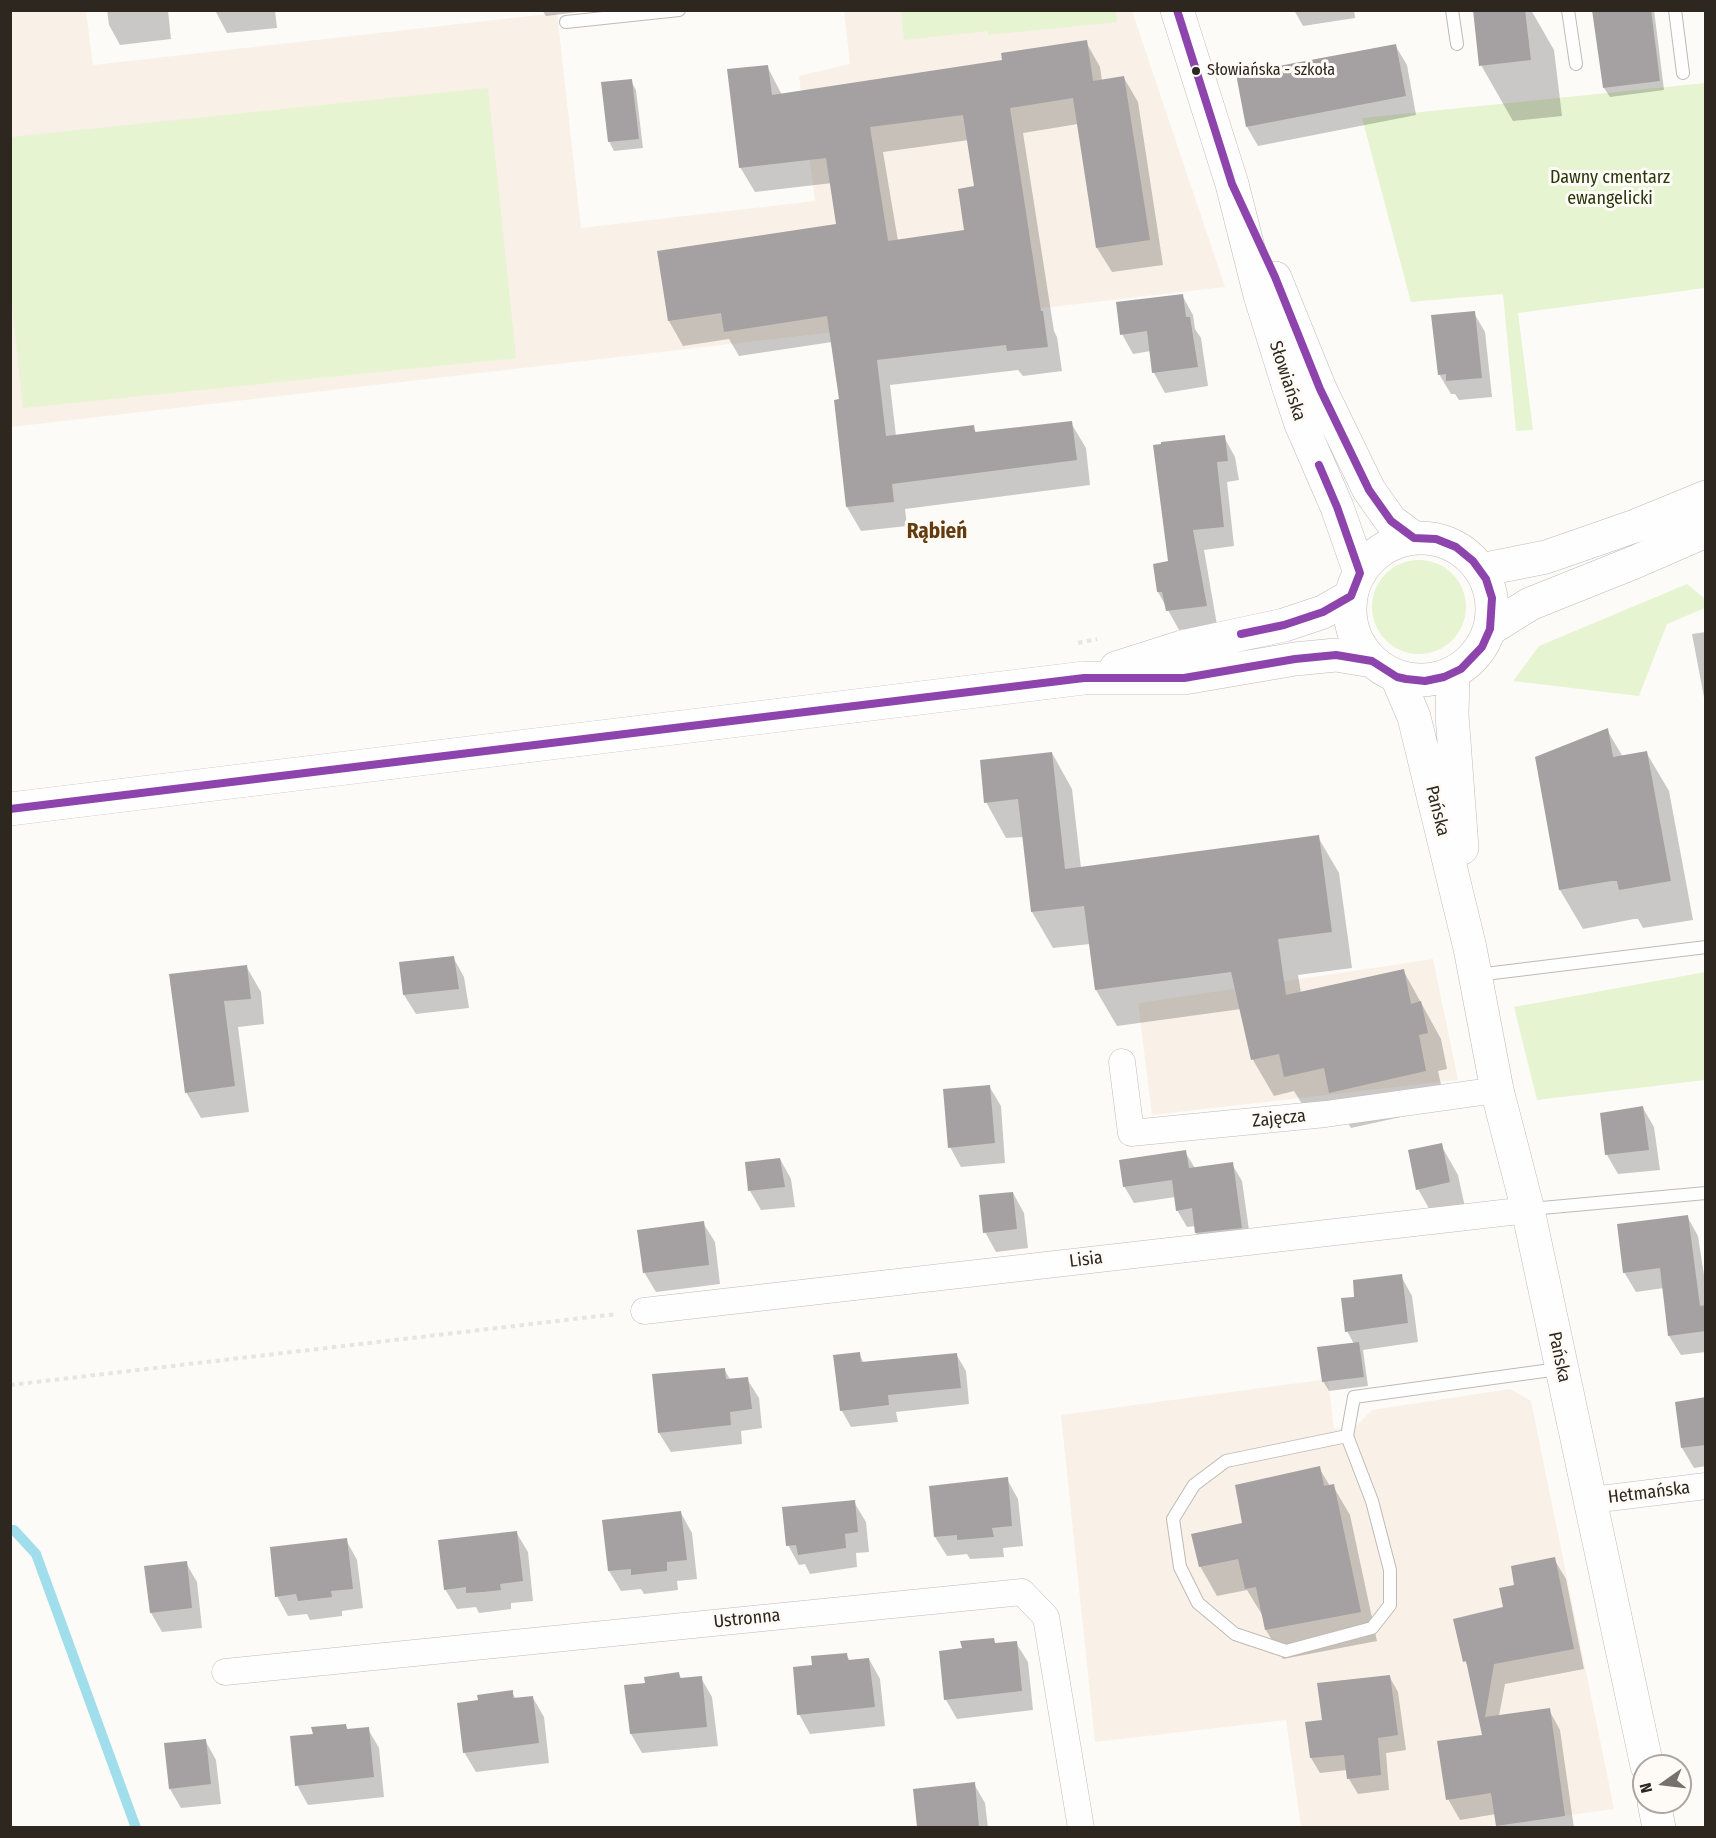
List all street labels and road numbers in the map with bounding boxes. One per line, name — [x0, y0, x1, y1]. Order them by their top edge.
street label: Słowiańska — [1264, 338, 1310, 424]
street label: Pańska — [1420, 783, 1454, 839]
street label: Zajęcza — [1251, 1105, 1307, 1133]
street label: Lisia — [1068, 1247, 1104, 1273]
street label: Pańska — [1543, 1330, 1575, 1384]
street label: Hetmańska — [1607, 1477, 1691, 1509]
street label: Ustronna — [713, 1605, 781, 1633]

